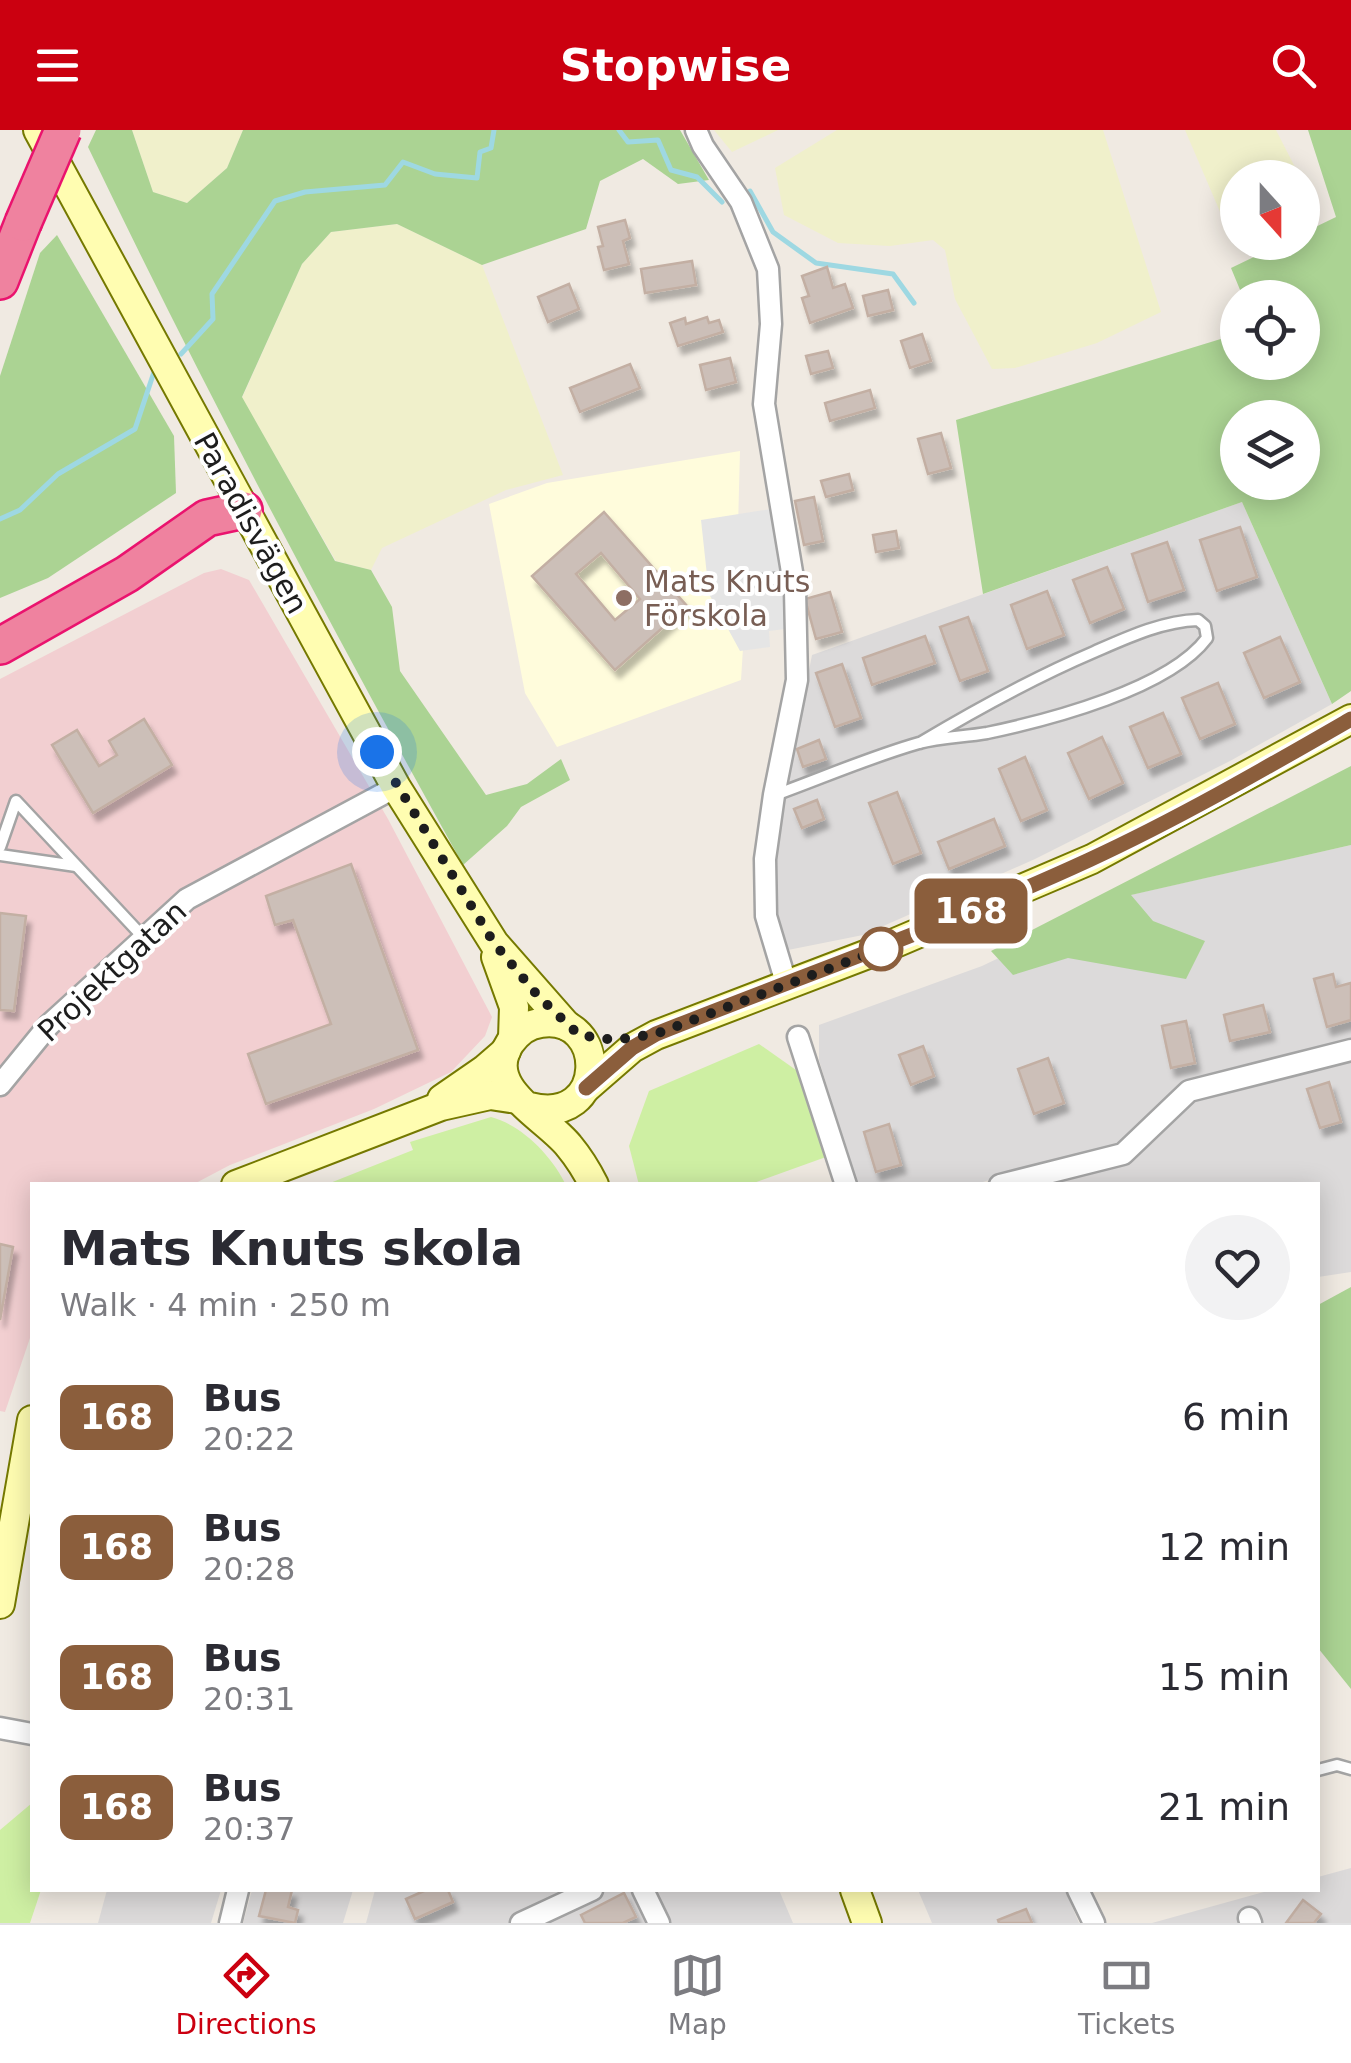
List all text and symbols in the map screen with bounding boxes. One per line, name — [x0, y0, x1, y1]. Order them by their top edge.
icon: menu — [30, 38, 85, 93]
icon: search — [1266, 38, 1321, 93]
text: Stopwise — [560, 39, 791, 92]
north arrow — [1220, 160, 1320, 260]
map controls — [1220, 160, 1320, 500]
button: locate — [1220, 280, 1320, 380]
button: layers — [1220, 400, 1320, 500]
street label: Paradisvägen — [187, 426, 315, 620]
place label: Mats Knuts Förskola — [644, 564, 810, 633]
marker: Mats Knuts Förskola — [613, 587, 635, 609]
your location — [352, 727, 402, 777]
line badge: 168 — [914, 878, 1028, 944]
text: 168 — [934, 891, 1008, 931]
street label: Projektgatan — [31, 893, 193, 1049]
unlabelled marker — [860, 928, 902, 970]
button: heart — [1185, 1215, 1290, 1320]
text: Mats Knuts skola — [60, 1220, 523, 1276]
text: Walk · 4 min · 250 m — [60, 1286, 391, 1324]
text: Bus — [203, 1376, 282, 1420]
text: 6 min — [1182, 1395, 1290, 1439]
text: 168 — [80, 1397, 153, 1437]
text: 20:22 — [203, 1420, 295, 1458]
text: Bus — [203, 1506, 282, 1550]
text: 12 min — [1158, 1525, 1290, 1569]
text: 168 — [80, 1527, 153, 1567]
text: 20:28 — [203, 1550, 295, 1588]
text: Bus — [203, 1636, 282, 1680]
text: 15 min — [1158, 1655, 1290, 1699]
text: 168 — [80, 1657, 153, 1697]
text: 20:31 — [203, 1680, 295, 1718]
text: Bus — [203, 1766, 282, 1810]
text: 21 min — [1158, 1785, 1290, 1829]
text: 168 — [80, 1787, 153, 1827]
text: 20:37 — [203, 1810, 295, 1848]
tab: Directions — [176, 1948, 317, 2041]
tab: Map — [668, 1948, 727, 2041]
tab: Tickets — [1078, 1948, 1175, 2041]

